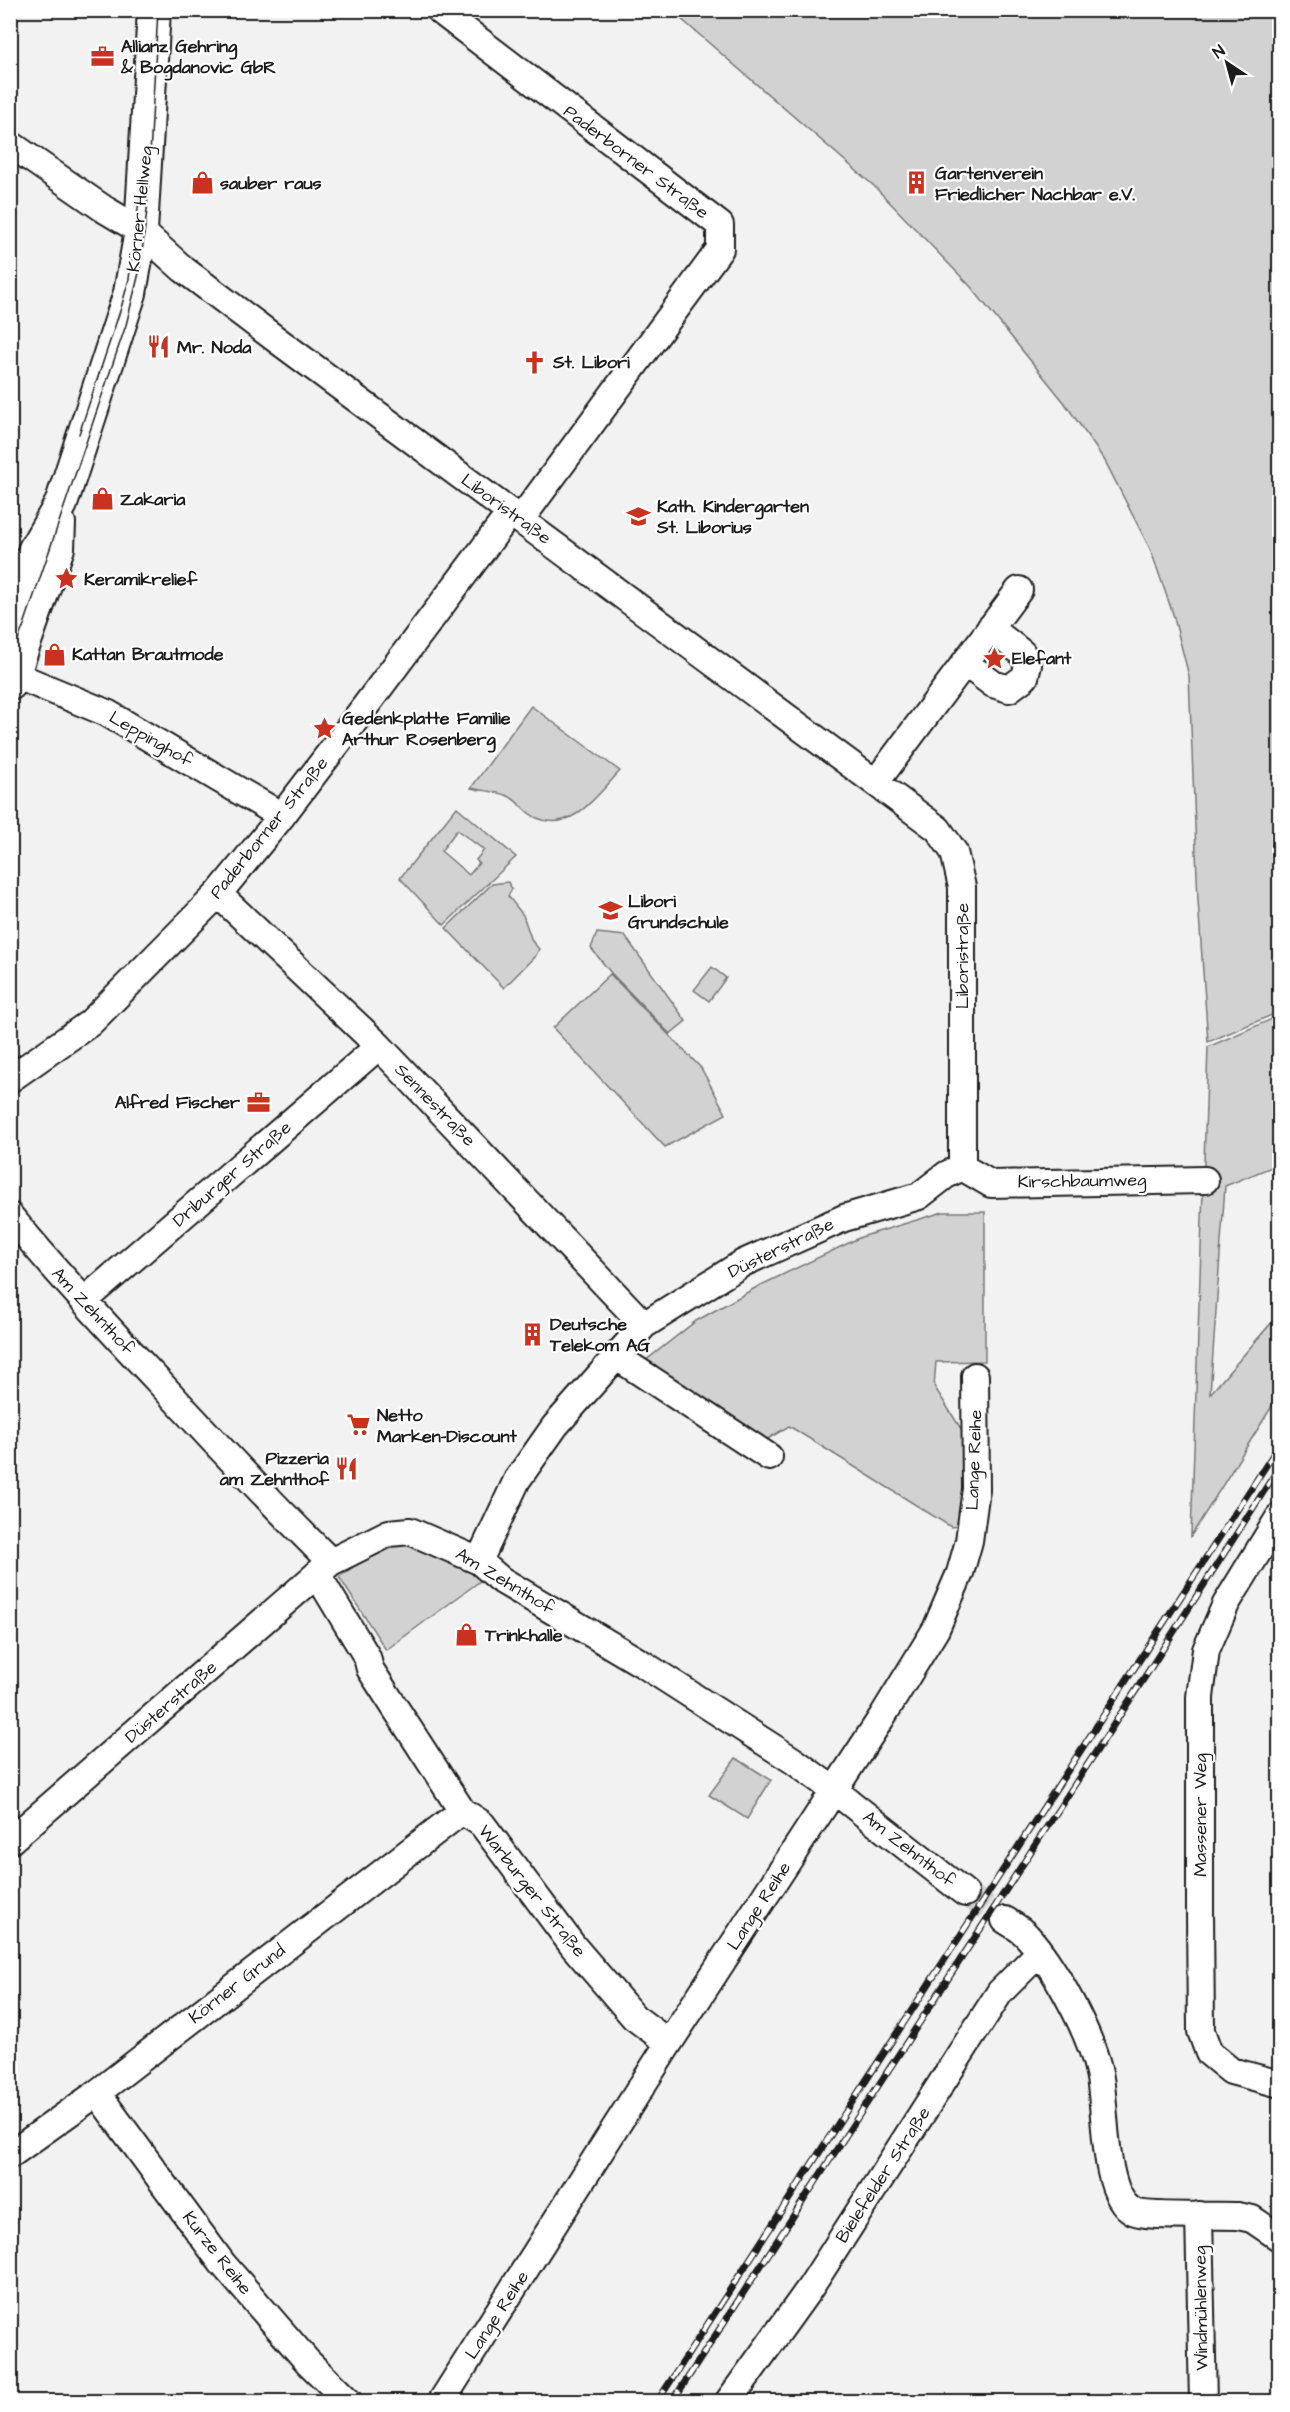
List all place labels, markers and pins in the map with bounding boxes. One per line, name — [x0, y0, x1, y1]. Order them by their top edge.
place label: Allianz Gehring & Bogdanovic GbR — [120, 34, 276, 81]
office icon: Allianz Gehring & Bogdanovic GbR — [90, 43, 116, 69]
place label: Gartenverein Friedlicher Nachbar e.V. — [935, 161, 1136, 207]
shop icon: sauber raus — [189, 170, 215, 196]
building icon: Gartenverein Friedlicher Nachbar e.V. — [904, 170, 930, 196]
place label: sauber raus — [220, 171, 322, 196]
restaurant icon: Mr. Noda — [146, 334, 172, 360]
place label: Mr. Noda — [177, 335, 252, 360]
church icon: St. Libori — [522, 349, 548, 375]
place label: St. Libori — [552, 350, 630, 375]
shop icon: Zakaria — [89, 486, 115, 512]
place label: Zakaria — [120, 487, 186, 512]
place label: Kath. Kindergarten St. Liborius — [656, 494, 809, 540]
school or university icon: Kath. Kindergarten St. Liborius — [626, 503, 652, 529]
place icon: Keramikrelief — [53, 566, 79, 592]
place label: Keramikrelief — [84, 567, 198, 592]
shop icon: Kattan Brautmode — [41, 641, 67, 667]
place label: Kattan Brautmode — [72, 642, 224, 667]
place icon: Elefant — [981, 645, 1007, 671]
place label: Elefant — [1012, 646, 1072, 671]
place label: Gedenkplatte Familie Arthur Rosenberg — [342, 706, 511, 753]
place icon: Gedenkplatte Familie Arthur Rosenberg — [311, 715, 337, 741]
place label: Libori Grundschule — [628, 889, 729, 935]
school or university icon: Libori Grundschule — [597, 898, 623, 924]
office icon: Alfred Fischer — [245, 1089, 271, 1115]
place label: Alfred Fischer — [115, 1090, 240, 1115]
place label: Deutsche Telekom AG — [549, 1312, 650, 1358]
building icon: Deutsche Telekom AG — [519, 1321, 545, 1347]
place label: Netto Marken-Discount — [377, 1403, 517, 1449]
supermarket icon: Netto Marken-Discount — [346, 1412, 372, 1438]
place label: Pizzeria am Zehnthof — [219, 1446, 330, 1492]
restaurant icon: Pizzeria am Zehnthof — [334, 1455, 360, 1481]
shop icon: Trinkhalle — [454, 1622, 480, 1648]
place label: Trinkhalle — [484, 1623, 563, 1648]

